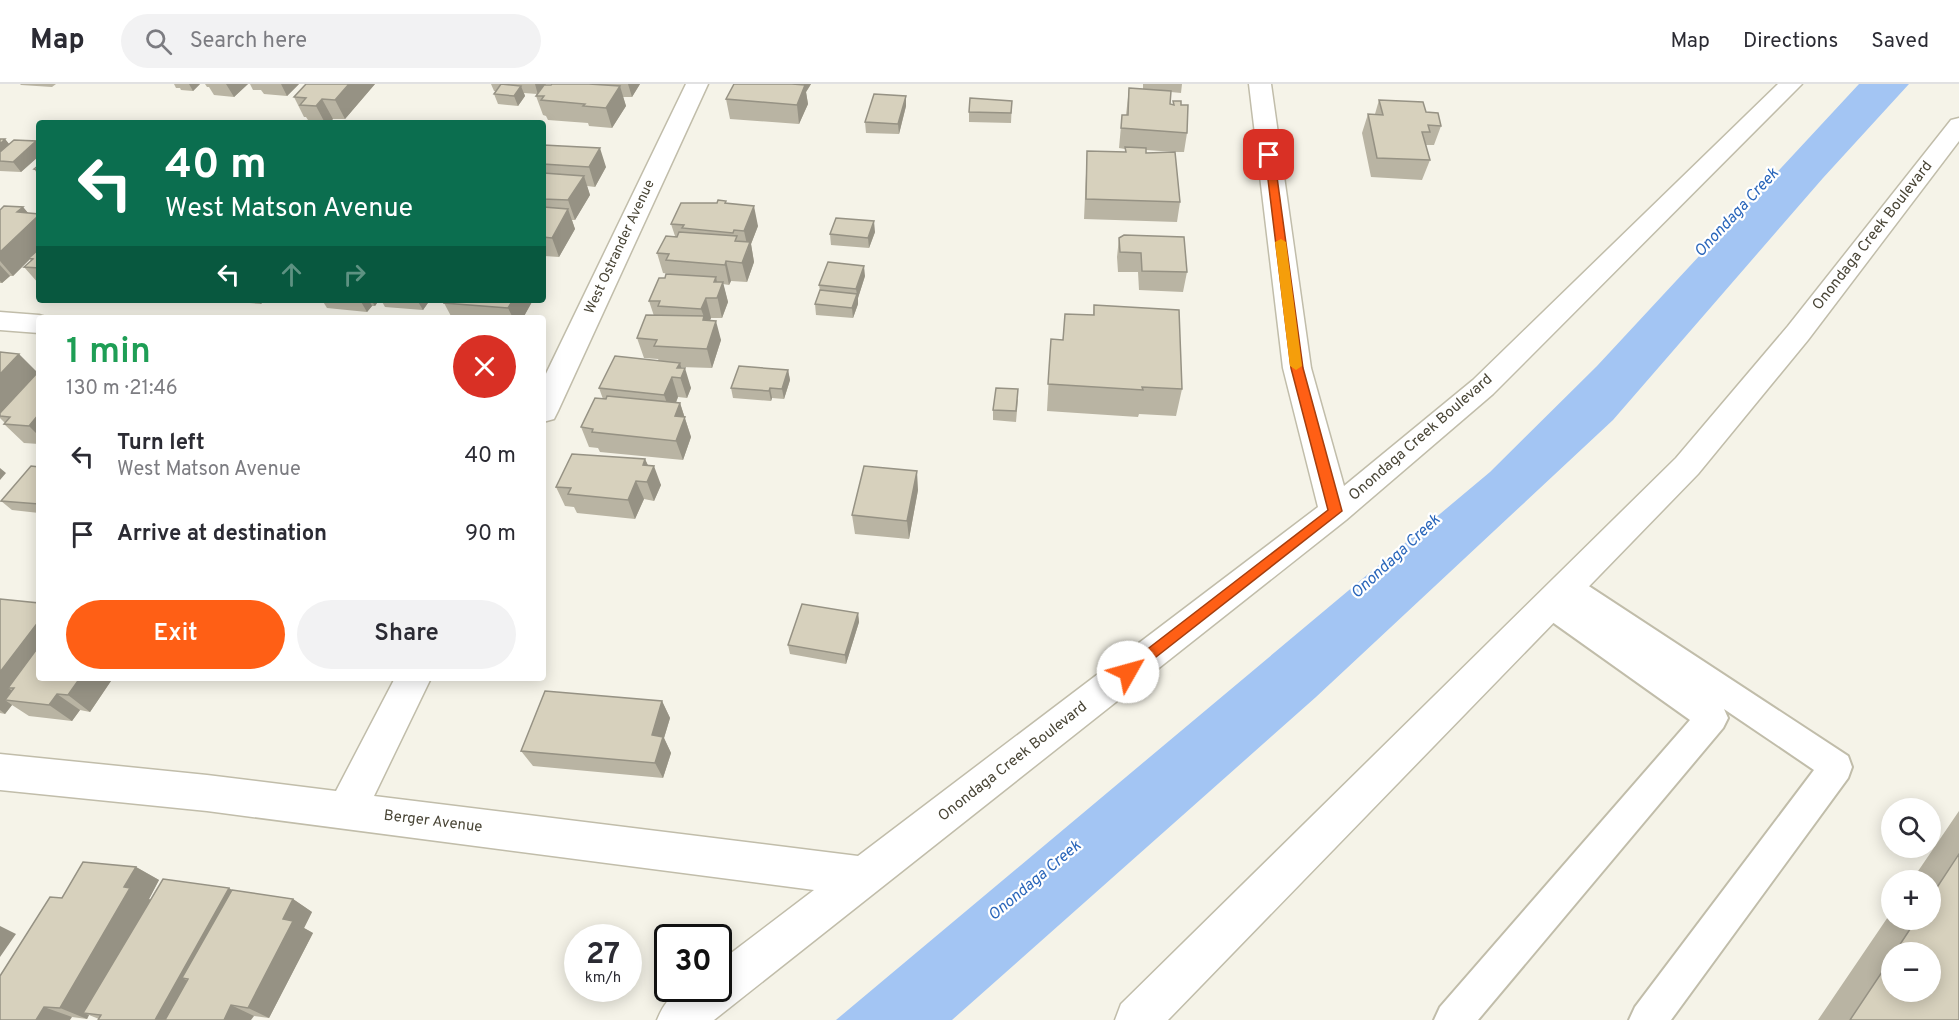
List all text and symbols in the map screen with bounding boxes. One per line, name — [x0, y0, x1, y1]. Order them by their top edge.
search box — [121, 14, 541, 68]
text: Map — [30, 23, 85, 59]
icon: search — [142, 25, 175, 58]
text: Search here — [190, 28, 307, 55]
text: Map — [1670, 28, 1710, 55]
text: Directions — [1743, 28, 1838, 55]
text: Saved — [1871, 28, 1929, 55]
pin — [1243, 129, 1294, 180]
icon: arrive — [1252, 138, 1285, 171]
text: 40 m — [165, 140, 267, 193]
icon: left — [66, 144, 144, 222]
street label: Onondaga Creek Boulevard — [1809, 158, 1937, 314]
water label: Onondaga Creek — [1691, 163, 1784, 262]
street label: West Ostrander Avenue — [581, 177, 659, 317]
text: West Matson Avenue — [165, 192, 413, 226]
icon: left — [212, 258, 245, 291]
icon: ahead — [275, 258, 308, 291]
icon: right — [338, 258, 371, 291]
text: 1 min — [66, 330, 151, 376]
button: close — [453, 335, 516, 398]
street label: Onondaga Creek Boulevard — [1345, 370, 1497, 506]
text: 130 m · 21:46 — [66, 376, 178, 402]
text: Turn left — [117, 430, 205, 457]
icon: left — [66, 440, 99, 473]
text: 40 m — [464, 443, 516, 470]
text: West Matson Avenue — [117, 457, 301, 483]
water label: Onondaga Creek — [1347, 510, 1446, 603]
icon: arrive — [66, 518, 99, 551]
text: Arrive at destination — [117, 521, 327, 548]
text: 90 m — [465, 521, 516, 548]
button: Exit — [66, 600, 285, 669]
button: Share — [297, 600, 516, 669]
position arrow — [1096, 640, 1160, 704]
street label: Onondaga Creek Boulevard — [935, 698, 1091, 826]
map controls — [1881, 798, 1941, 1002]
button: search — [1881, 798, 1941, 858]
street label: Berger Avenue — [383, 807, 483, 837]
water label: Onondaga Creek — [985, 836, 1086, 926]
button: + — [1881, 870, 1941, 930]
speed limit sign: 30 — [654, 924, 732, 1002]
text: 27 — [586, 937, 620, 974]
button: − — [1881, 942, 1941, 1002]
text: km/h — [585, 969, 621, 988]

